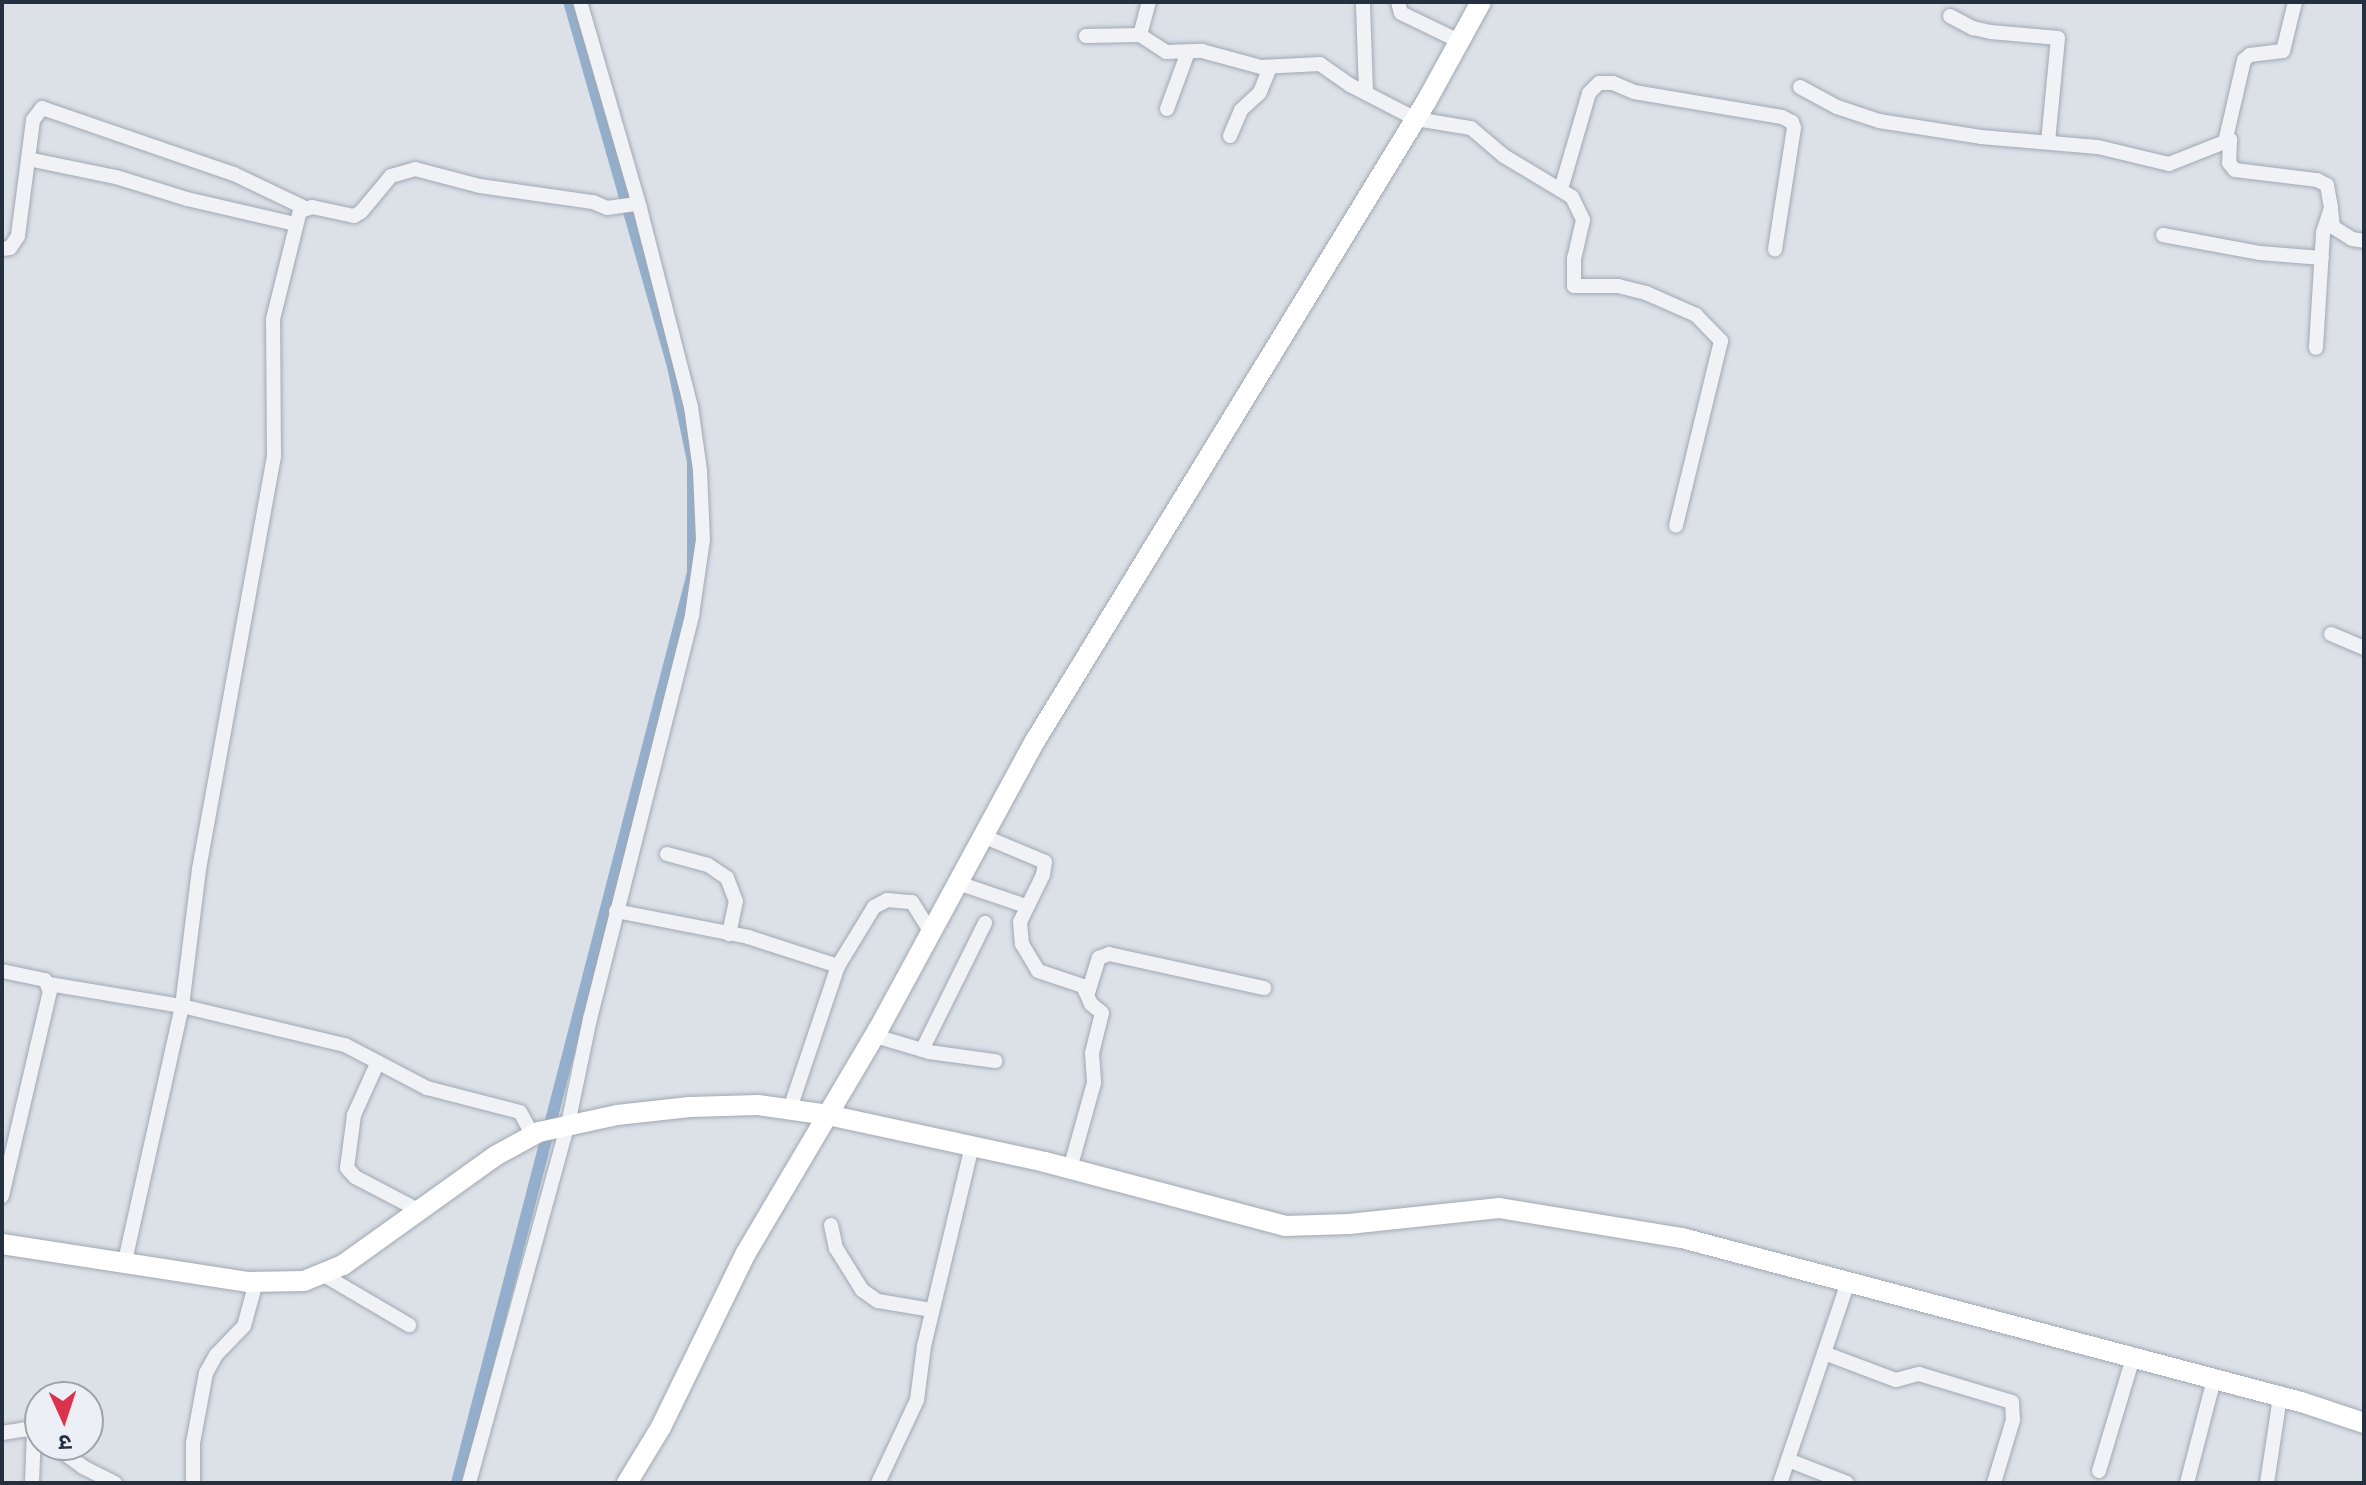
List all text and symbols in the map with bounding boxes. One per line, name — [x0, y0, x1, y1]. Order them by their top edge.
north arrow — [24, 1381, 104, 1461]
text: उ — [58, 1430, 72, 1456]

